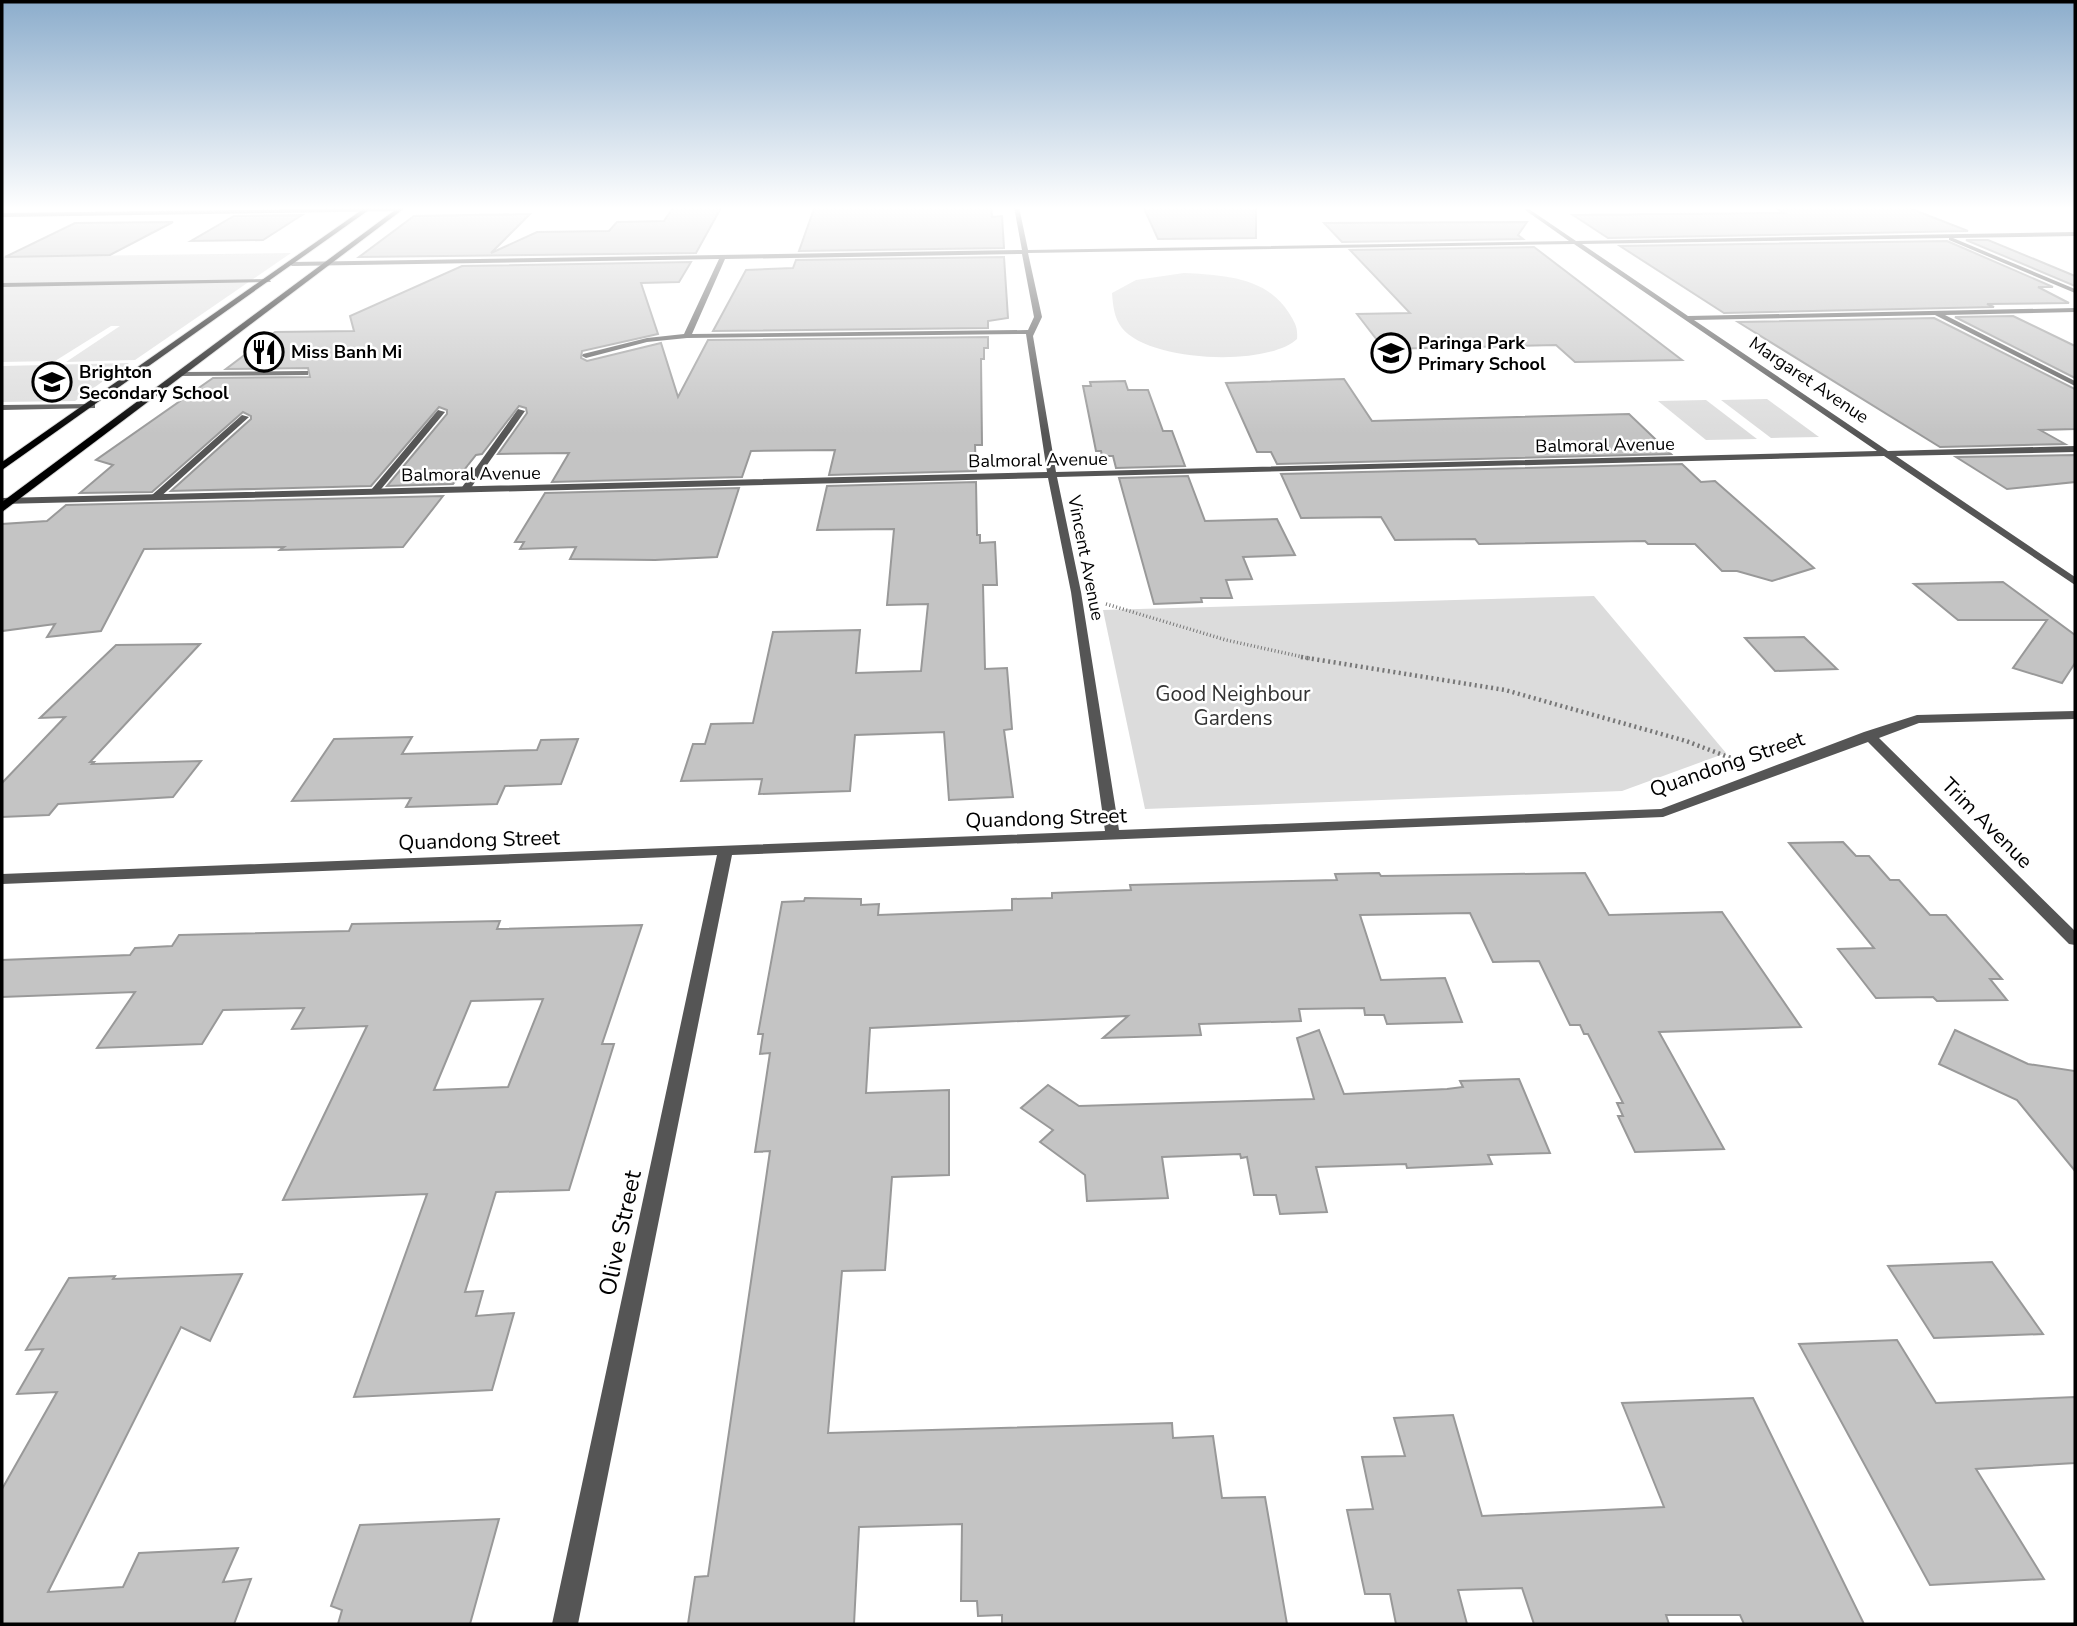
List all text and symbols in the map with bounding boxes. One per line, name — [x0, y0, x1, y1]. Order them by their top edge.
restaurant icon: Miss Banh Mi — [243, 331, 285, 373]
place label: Paringa Park Primary School — [1418, 331, 1546, 376]
street label: Margaret Avenue — [1744, 331, 1874, 429]
school or university icon: Paringa Park Primary School — [1370, 332, 1412, 374]
place label: Miss Banh Mi — [291, 340, 402, 364]
place label: Brighton Secondary School — [79, 360, 229, 405]
school or university icon: Brighton Secondary School — [31, 361, 73, 403]
street label: Balmoral Avenue — [1535, 432, 1675, 458]
street label: Balmoral Avenue — [968, 447, 1108, 473]
street label: Balmoral Avenue — [401, 461, 541, 487]
street label: Vincent Avenue — [1062, 492, 1110, 623]
park label: Good Neighbour Gardens — [1155, 680, 1311, 732]
street label: Quandong Street — [1646, 724, 1809, 804]
street label: Trim Avenue — [1935, 771, 2039, 875]
street label: Quandong Street — [965, 801, 1128, 835]
street label: Quandong Street — [398, 823, 561, 857]
street label: Olive Street — [591, 1167, 649, 1299]

